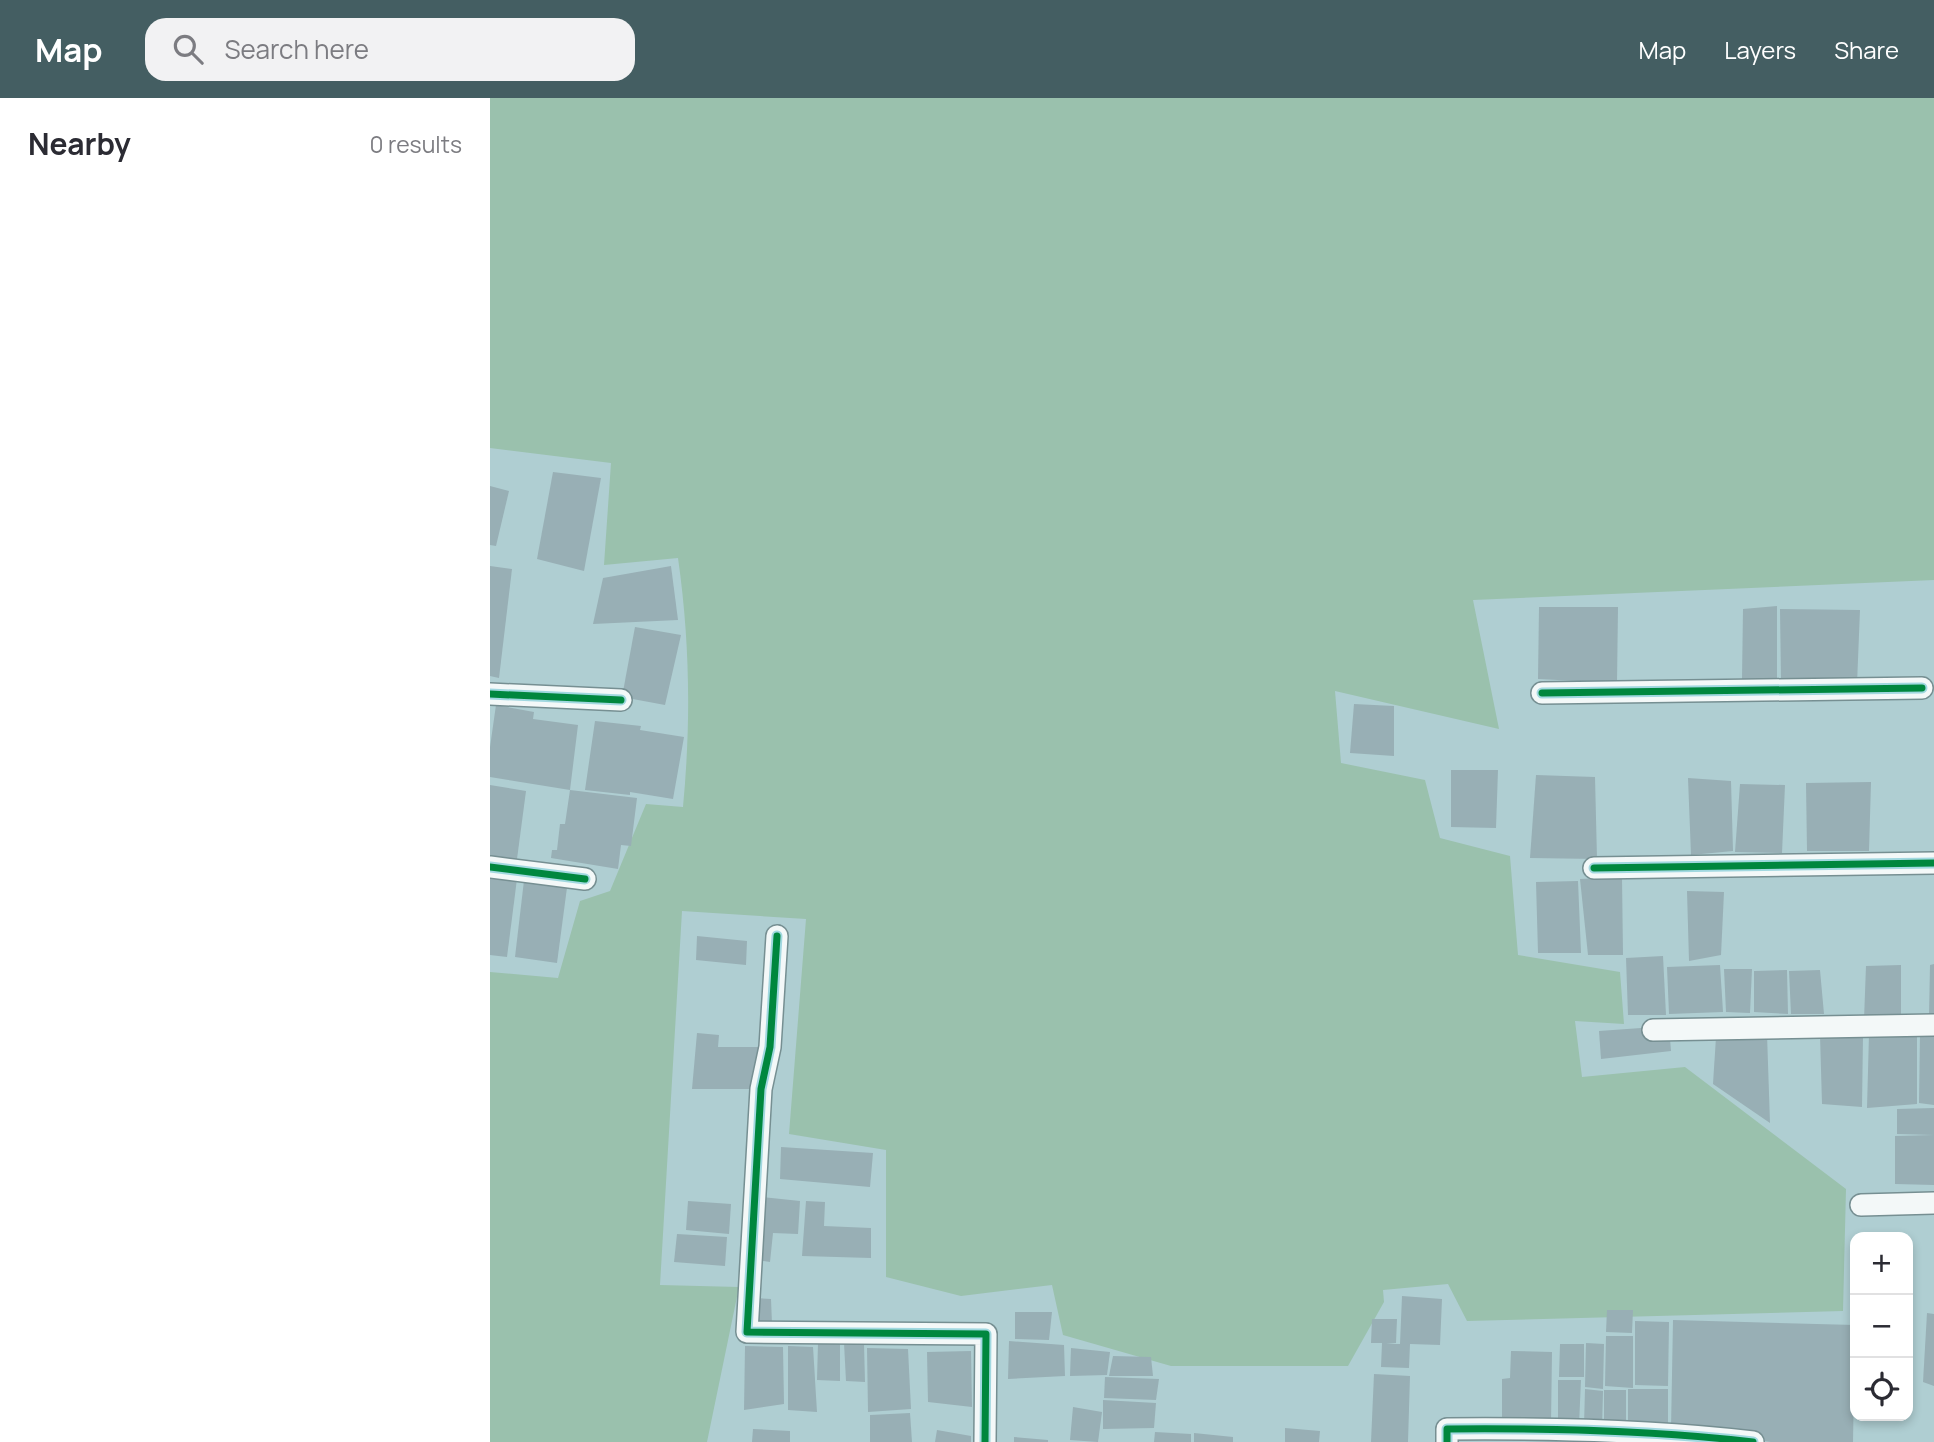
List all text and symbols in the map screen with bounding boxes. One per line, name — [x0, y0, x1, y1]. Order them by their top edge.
search box — [145, 18, 635, 81]
text: Map — [35, 27, 103, 72]
icon: search — [169, 30, 207, 68]
text: Search here — [225, 31, 369, 67]
text: Map — [1639, 33, 1686, 66]
text: Layers — [1724, 33, 1796, 66]
text: Share — [1834, 33, 1899, 66]
text: Nearby — [28, 123, 131, 164]
text: 0 results — [369, 128, 462, 160]
map controls — [1850, 1232, 1913, 1421]
button: + — [1850, 1232, 1913, 1295]
button: − — [1850, 1295, 1913, 1358]
button: locate — [1850, 1358, 1913, 1421]

